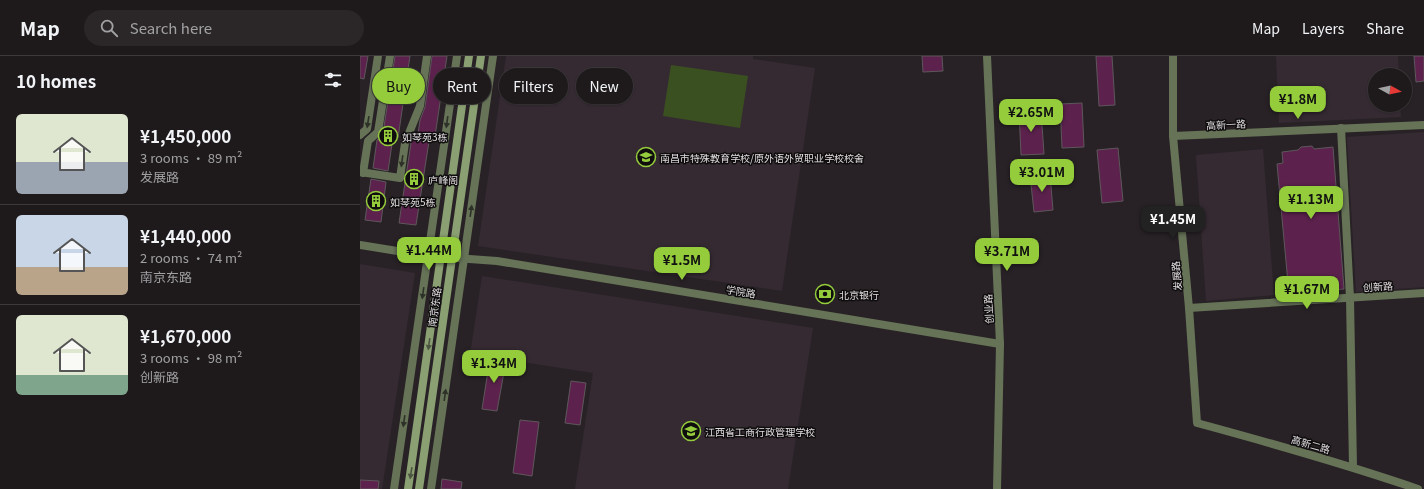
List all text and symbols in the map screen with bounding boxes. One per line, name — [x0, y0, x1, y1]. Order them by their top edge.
search box — [84, 10, 364, 46]
text: Map — [20, 14, 60, 41]
icon: search — [98, 17, 120, 39]
text: Search here — [130, 17, 212, 38]
text: Map — [1252, 18, 1280, 38]
text: Layers — [1302, 18, 1344, 38]
text: Share — [1366, 18, 1404, 38]
text: 10 homes — [16, 68, 96, 93]
chip: Buy — [372, 68, 425, 104]
chip: Rent — [433, 68, 491, 104]
chip: Filters — [499, 68, 568, 104]
chip: New — [576, 68, 633, 104]
north arrow — [1368, 68, 1412, 112]
map controls — [1368, 68, 1412, 112]
icon: filters — [322, 69, 344, 91]
pin: ¥1.8M — [1270, 86, 1326, 120]
text: ¥1.8M — [1279, 89, 1317, 108]
pin: ¥2.65M — [998, 99, 1064, 133]
text: ¥2.65M — [1008, 102, 1054, 121]
street label: 高新一路 — [1206, 115, 1246, 133]
one-way arrow — [365, 116, 371, 128]
one-way arrow — [444, 116, 450, 128]
text: ¥1,450,000 — [140, 123, 231, 148]
building icon: 如琴苑3栋 — [377, 125, 399, 147]
place label: 如琴苑3栋 — [402, 129, 448, 144]
icon: home — [48, 130, 96, 178]
school or university icon: 南昌市特殊教育学校/原外语外贸职业学校校舍 — [635, 146, 657, 168]
text: 3 rooms · 89 m² — [140, 148, 242, 167]
place label: 南昌市特殊教育学校/原外语外贸职业学校校舍 — [660, 150, 864, 165]
one-way arrow — [399, 155, 405, 167]
pin: ¥3.01M — [1009, 159, 1075, 193]
text: ¥3.01M — [1019, 162, 1065, 181]
text: 发展路 — [140, 167, 179, 186]
building icon: 庐峰阁 — [403, 168, 425, 190]
place label: 庐峰阁 — [428, 172, 458, 187]
pin: ¥1.13M — [1278, 186, 1344, 220]
text: ¥1.13M — [1288, 189, 1334, 208]
building icon: 如琴苑5栋 — [365, 190, 387, 212]
place label: 如琴苑5栋 — [390, 194, 436, 209]
one-way arrow — [468, 205, 474, 217]
pin: ¥1.45M — [1140, 206, 1206, 240]
text: ¥1.45M — [1150, 209, 1196, 228]
text: ¥1,440,000 — [140, 223, 231, 248]
icon: home — [48, 231, 96, 279]
pin: ¥1.44M — [396, 237, 462, 271]
pin: ¥3.71M — [974, 238, 1040, 272]
text: ¥1.44M — [406, 240, 452, 259]
text: ¥3.71M — [984, 241, 1030, 260]
pin: ¥1.5M — [654, 247, 710, 281]
text: 2 rooms · 74 m² — [140, 248, 242, 267]
text: ¥1.5M — [663, 250, 701, 269]
street label: 发展路 — [1167, 260, 1185, 292]
text: 南京东路 — [140, 267, 192, 286]
pin: ¥1.67M — [1274, 276, 1340, 310]
street label: 创新路 — [1363, 277, 1393, 295]
text: ¥1.67M — [1284, 279, 1330, 298]
street label: 学院路 — [725, 281, 757, 301]
bank icon: 北京银行 — [814, 283, 836, 305]
street label: 南京东路 — [424, 286, 444, 328]
one-way arrow — [420, 287, 426, 299]
place label: 北京银行 — [839, 287, 879, 302]
street label: 创业路 — [980, 294, 996, 324]
text: ¥1,670,000 — [140, 323, 231, 348]
icon: home — [48, 331, 96, 379]
one-way arrow — [426, 338, 432, 350]
text: 3 rooms · 98 m² — [140, 348, 242, 367]
pin: ¥1.34M — [461, 350, 527, 384]
text: ¥1.34M — [471, 353, 517, 372]
text: 创新路 — [140, 367, 179, 386]
one-way arrow — [442, 389, 448, 401]
one-way arrow — [401, 415, 407, 427]
school or university icon: 江西省工商行政管理学校 — [680, 420, 702, 442]
place label: 江西省工商行政管理学校 — [705, 424, 815, 439]
street label: 高新二路 — [1290, 431, 1332, 457]
one-way arrow — [408, 467, 414, 479]

